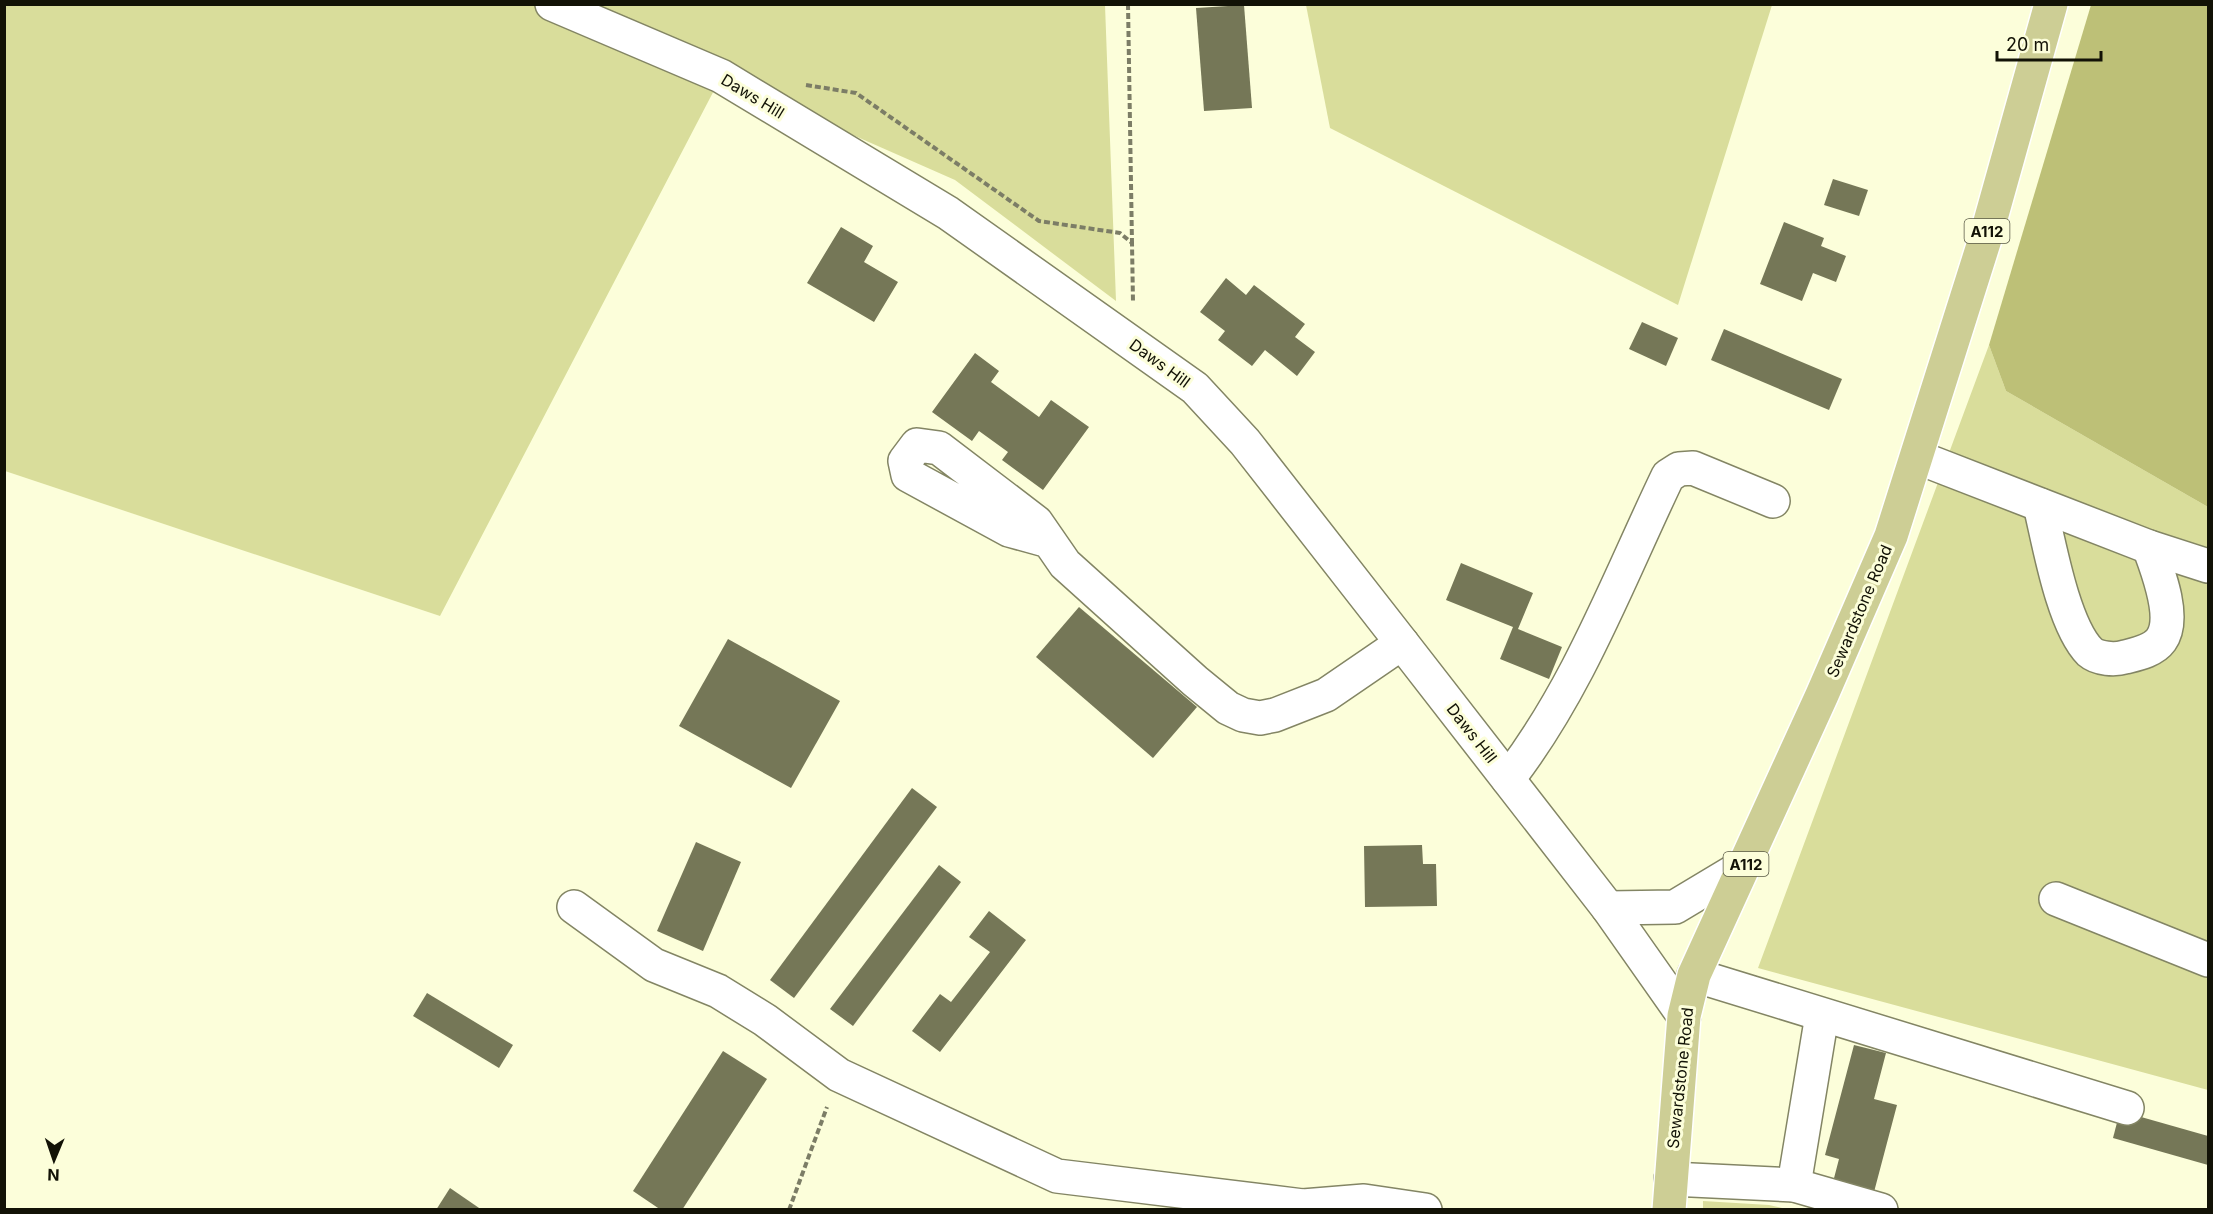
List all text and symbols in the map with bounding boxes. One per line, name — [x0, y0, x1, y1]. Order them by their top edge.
scale bar — [1997, 24, 2100, 62]
text: 20 m — [2006, 34, 2049, 55]
street label: Daws Hill — [718, 69, 788, 123]
road number: A112 — [1964, 219, 2010, 243]
street label: Daws Hill — [1126, 334, 1194, 392]
street label: Sewardstone Road — [1822, 542, 1896, 680]
street label: Daws Hill — [1443, 699, 1501, 767]
road number: A112 — [1724, 852, 1768, 876]
street label: Sewardstone Road — [1663, 1006, 1697, 1150]
north arrow — [24, 1130, 84, 1190]
text: N — [47, 1165, 60, 1185]

